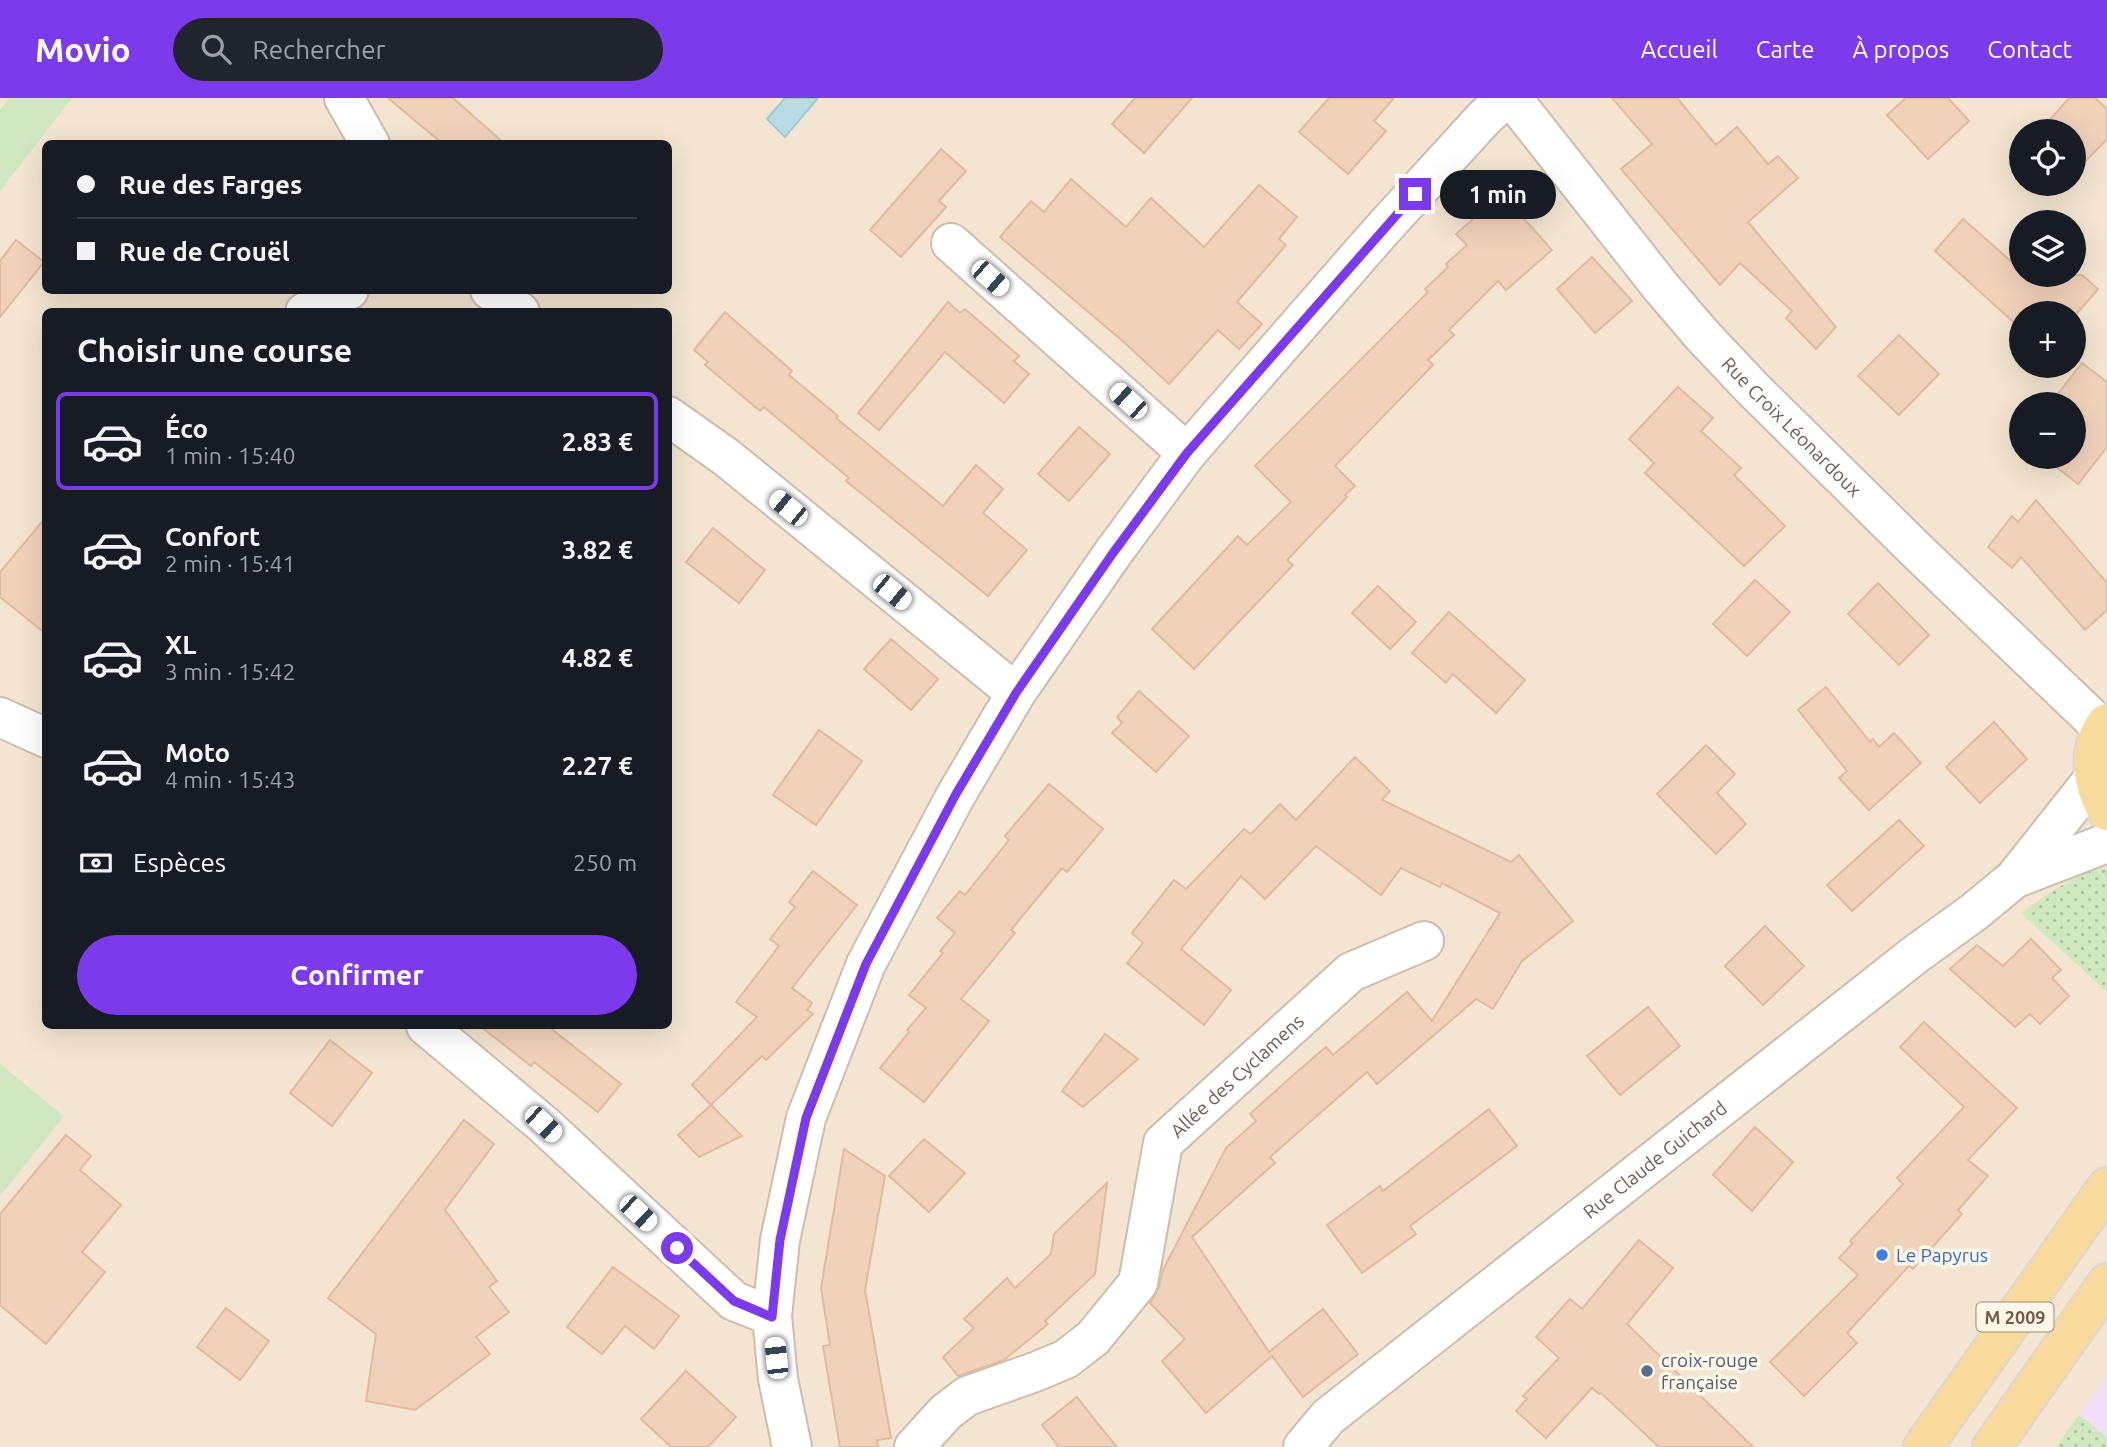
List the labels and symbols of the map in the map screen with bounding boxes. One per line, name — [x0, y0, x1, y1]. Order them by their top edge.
callout: 1 min — [1440, 170, 1555, 218]
route end — [1399, 178, 1431, 210]
car — [968, 256, 1013, 300]
street label: Rue Croix Léonardoux — [1717, 352, 1866, 501]
car — [1106, 379, 1151, 423]
car — [766, 487, 811, 529]
car — [870, 571, 915, 613]
street label: Allée des Cyclamens — [1166, 1010, 1308, 1142]
street label: Rue Claude Guichard — [1579, 1096, 1731, 1223]
car — [521, 1102, 566, 1146]
car — [616, 1191, 661, 1235]
route start — [661, 1232, 693, 1264]
place label: Le Papyrus — [1896, 1244, 1988, 1266]
marker: Le Papyrus — [1874, 1247, 1890, 1263]
road number: M 2009 — [1976, 1302, 2054, 1332]
car — [764, 1336, 789, 1380]
place label: croix-rouge française — [1661, 1349, 1758, 1393]
marker: croix-rouge française — [1639, 1363, 1655, 1379]

